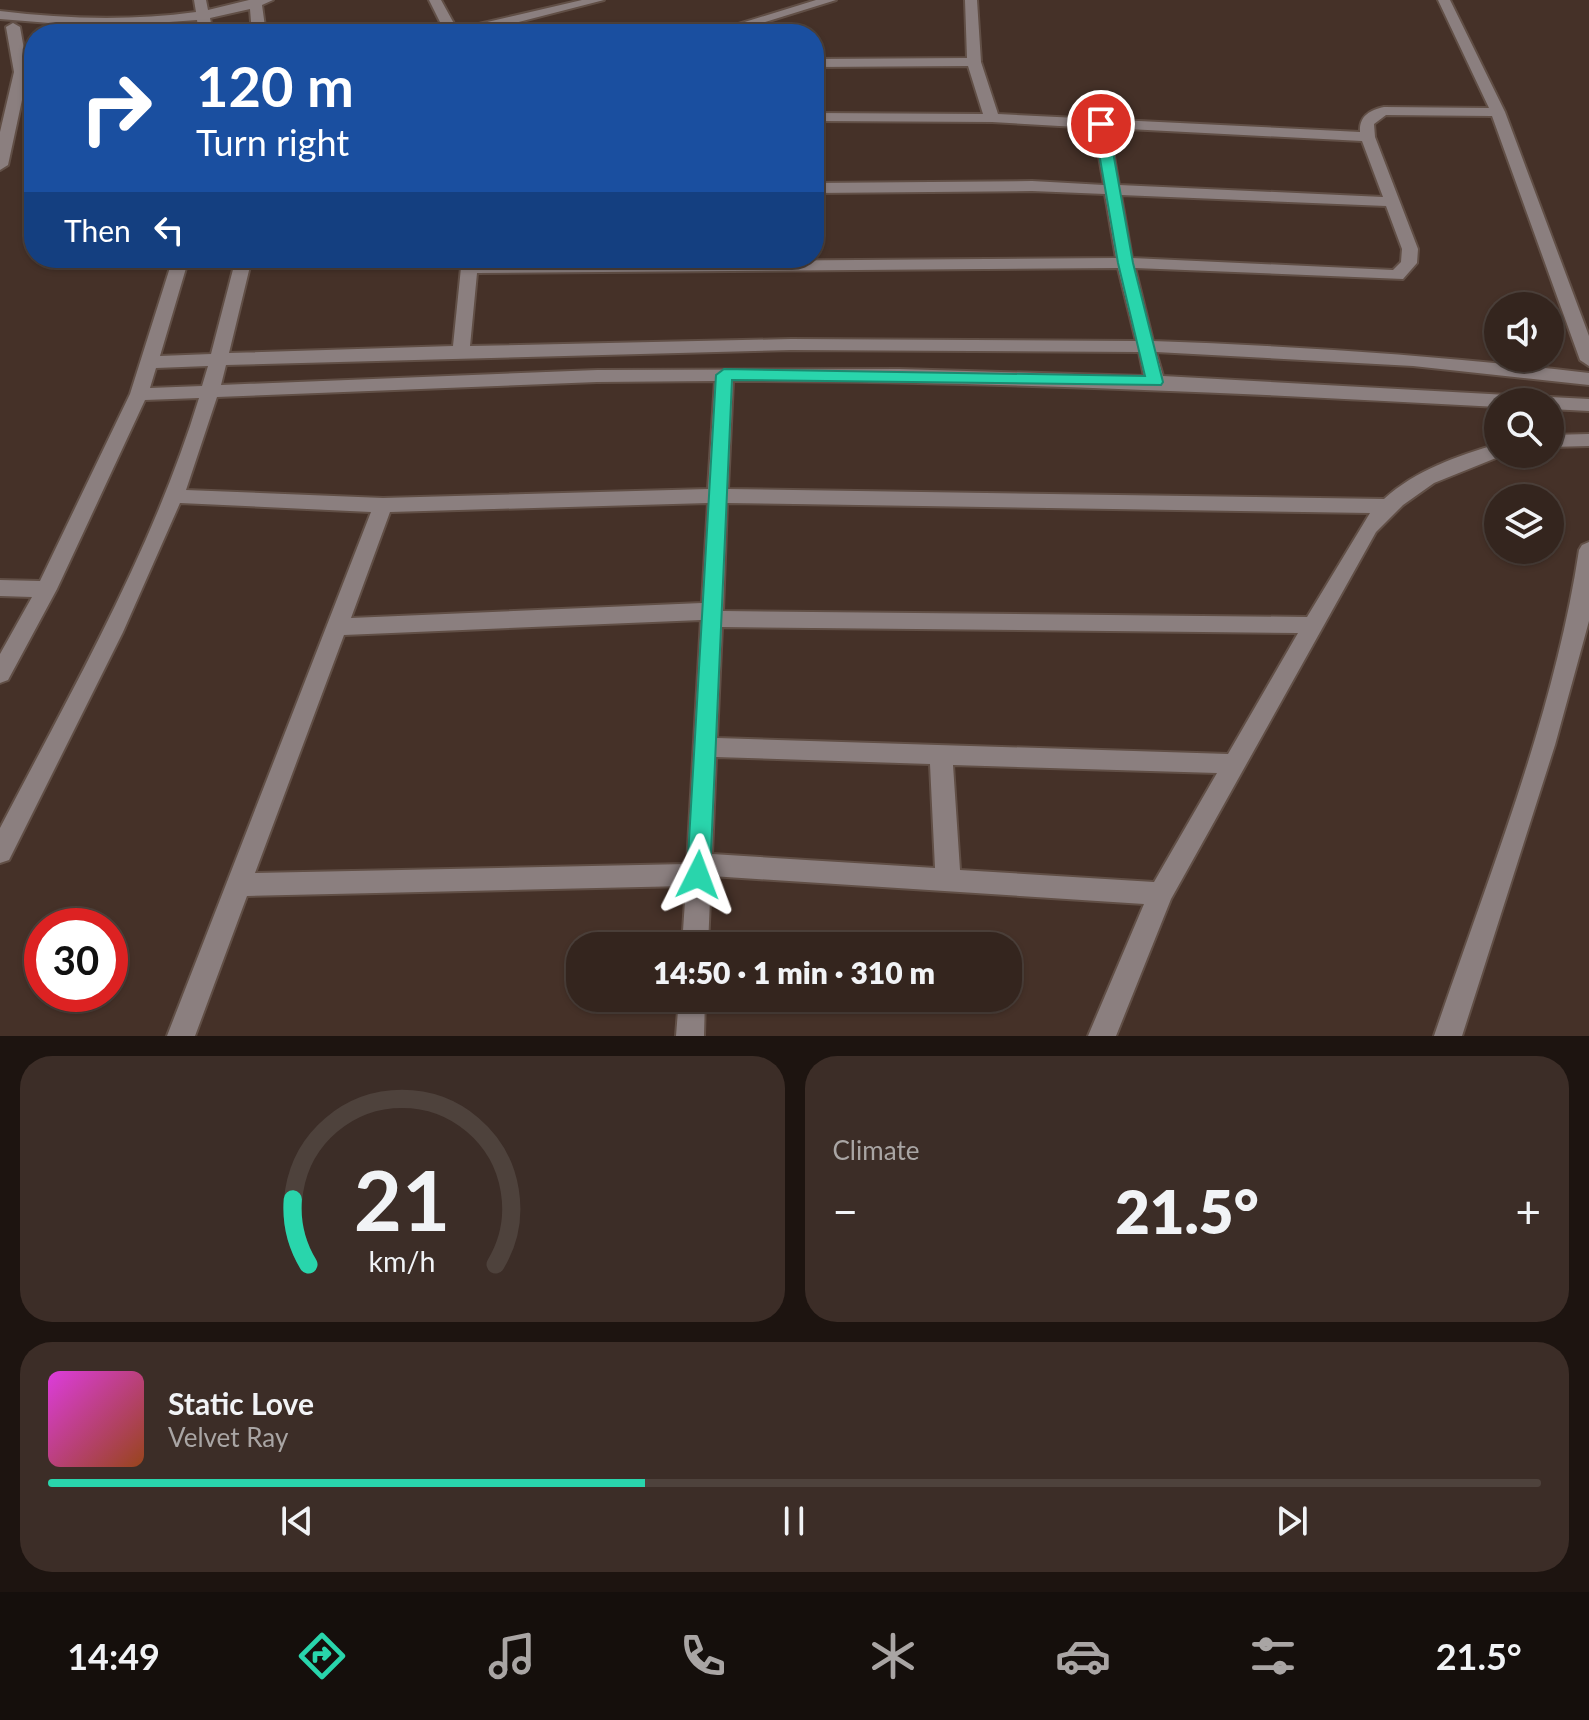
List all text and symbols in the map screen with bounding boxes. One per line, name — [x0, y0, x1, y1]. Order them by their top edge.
text: 120 m — [196, 52, 354, 119]
icon: right — [64, 56, 168, 160]
pin — [1067, 90, 1135, 158]
icon: arrive — [1079, 102, 1123, 146]
text: Turn right — [196, 120, 349, 164]
icon: left — [147, 208, 191, 252]
text: Then — [64, 212, 131, 248]
map controls — [1484, 292, 1564, 564]
button: sound — [1484, 292, 1564, 372]
button: search — [1484, 388, 1564, 468]
button: layers — [1484, 484, 1564, 564]
position arrow — [656, 833, 740, 917]
speed limit sign: 30 — [24, 908, 128, 1012]
text: 14:50 · 1 min · 310 m — [653, 954, 935, 990]
text: Climate — [833, 1134, 919, 1166]
text: 21 — [354, 1149, 451, 1249]
text: 21.5° — [1115, 1175, 1259, 1247]
text: − — [833, 1185, 858, 1237]
text: + — [1515, 1185, 1541, 1237]
text: km/h — [369, 1244, 436, 1278]
text: Static Love — [168, 1385, 314, 1421]
text: Velvet Ray — [168, 1421, 288, 1453]
icon: previous — [275, 1499, 319, 1543]
icon: pause — [772, 1499, 816, 1543]
icon: next — [1270, 1499, 1314, 1543]
icon: directions — [294, 1628, 350, 1684]
icon: music — [484, 1628, 540, 1684]
icon: phone — [675, 1628, 731, 1684]
icon: climate — [865, 1628, 921, 1684]
icon: car — [1055, 1628, 1111, 1684]
icon: filters — [1245, 1628, 1301, 1684]
text: 14:49 — [67, 1634, 160, 1678]
text: 21.5° — [1436, 1634, 1522, 1678]

